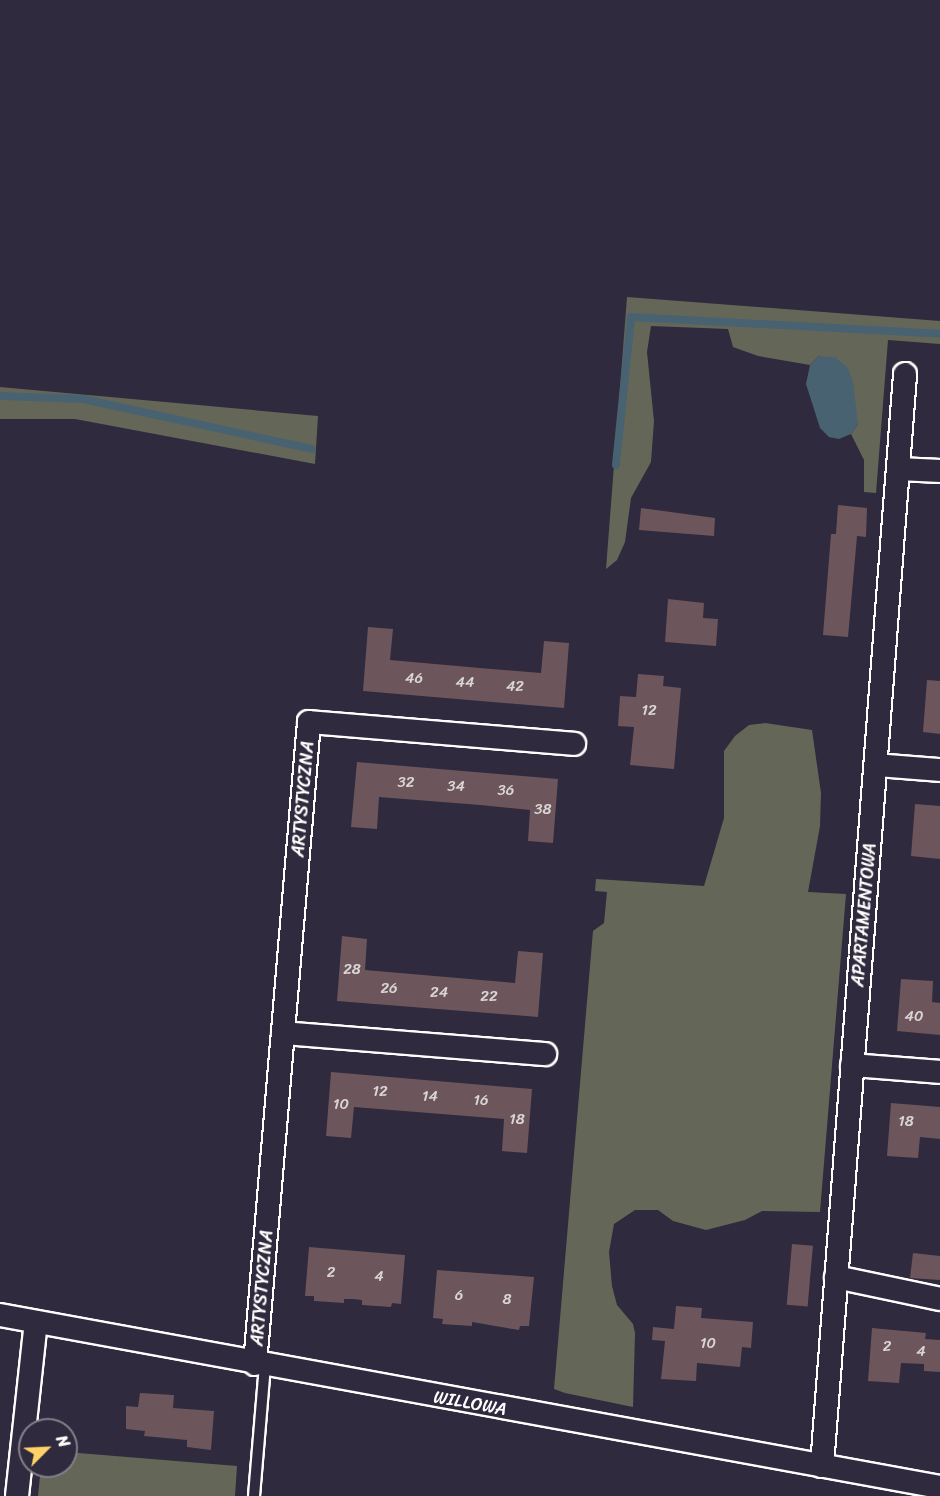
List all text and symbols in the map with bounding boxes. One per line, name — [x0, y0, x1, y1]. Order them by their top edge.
house number: 46 — [405, 670, 423, 688]
house number: 44 — [456, 674, 474, 692]
house number: 42 — [506, 678, 524, 696]
house number: 12 — [641, 702, 657, 720]
street label: ARTYSTYCZNA — [287, 740, 319, 858]
house number: 32 — [398, 774, 414, 792]
house number: 34 — [447, 778, 465, 796]
house number: 36 — [498, 782, 514, 800]
house number: 38 — [534, 801, 552, 819]
street label: APARTAMENTOWA — [847, 842, 881, 988]
house number: 28 — [343, 961, 361, 979]
house number: 26 — [380, 980, 398, 998]
house number: 24 — [430, 984, 448, 1002]
house number: 22 — [480, 988, 498, 1006]
house number: 40 — [905, 1008, 923, 1026]
house number: 12 — [372, 1083, 388, 1101]
house number: 14 — [422, 1088, 438, 1106]
house number: 16 — [474, 1092, 488, 1110]
house number: 10 — [333, 1096, 349, 1114]
house number: 18 — [509, 1111, 525, 1129]
house number: 18 — [898, 1113, 914, 1131]
street label: ARTYSTYCZNA — [246, 1229, 278, 1347]
house number: 2 — [327, 1264, 335, 1282]
house number: 4 — [374, 1268, 384, 1286]
house number: 6 — [455, 1287, 463, 1305]
house number: 8 — [502, 1291, 512, 1309]
house number: 10 — [700, 1335, 716, 1353]
house number: 2 — [883, 1338, 891, 1356]
house number: 4 — [916, 1343, 926, 1361]
street label: WILLOWA — [432, 1386, 508, 1420]
north arrow — [18, 1418, 78, 1478]
text: N — [48, 1430, 79, 1452]

